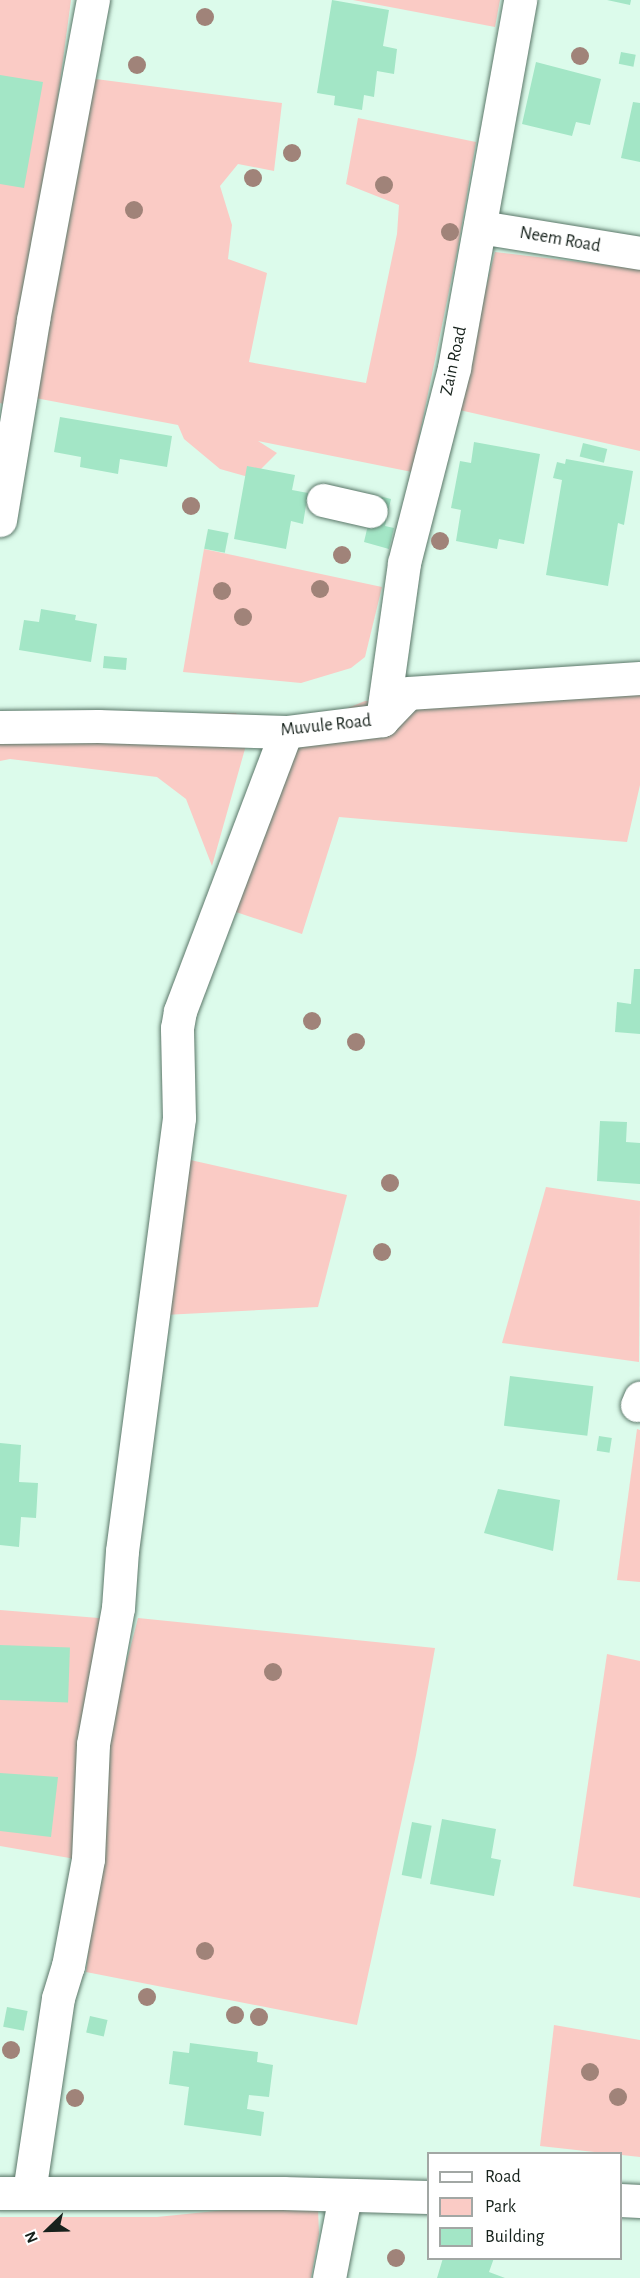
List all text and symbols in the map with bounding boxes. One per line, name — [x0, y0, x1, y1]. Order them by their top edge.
street label: Neem Road — [518, 222, 602, 258]
street label: Zain Road — [436, 324, 472, 398]
street label: Muvule Road — [280, 710, 372, 742]
legend — [427, 2152, 622, 2260]
text: Road — [485, 2168, 521, 2186]
text: Park — [485, 2198, 516, 2216]
north arrow — [18, 2200, 78, 2260]
text: Building — [485, 2228, 544, 2246]
text: N — [22, 2229, 41, 2245]

